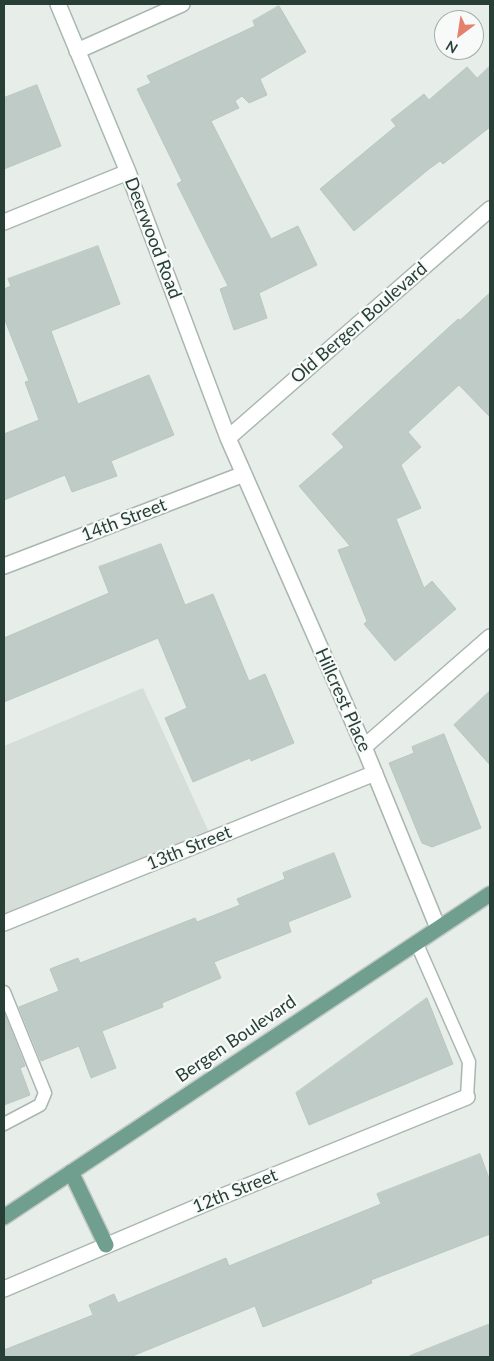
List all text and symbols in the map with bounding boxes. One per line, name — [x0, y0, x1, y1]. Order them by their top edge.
north arrow — [434, 10, 484, 60]
text: N — [443, 37, 461, 57]
street label: Deerwood Road — [120, 174, 186, 302]
street label: Old Bergen Boulevard — [286, 258, 432, 388]
street label: 14th Street — [78, 494, 170, 546]
street label: Hillcrest Place — [310, 645, 376, 755]
street label: 13th Street — [144, 821, 234, 875]
street label: Bergen Boulevard — [172, 991, 300, 1087]
street label: 12th Street — [190, 1164, 280, 1218]

